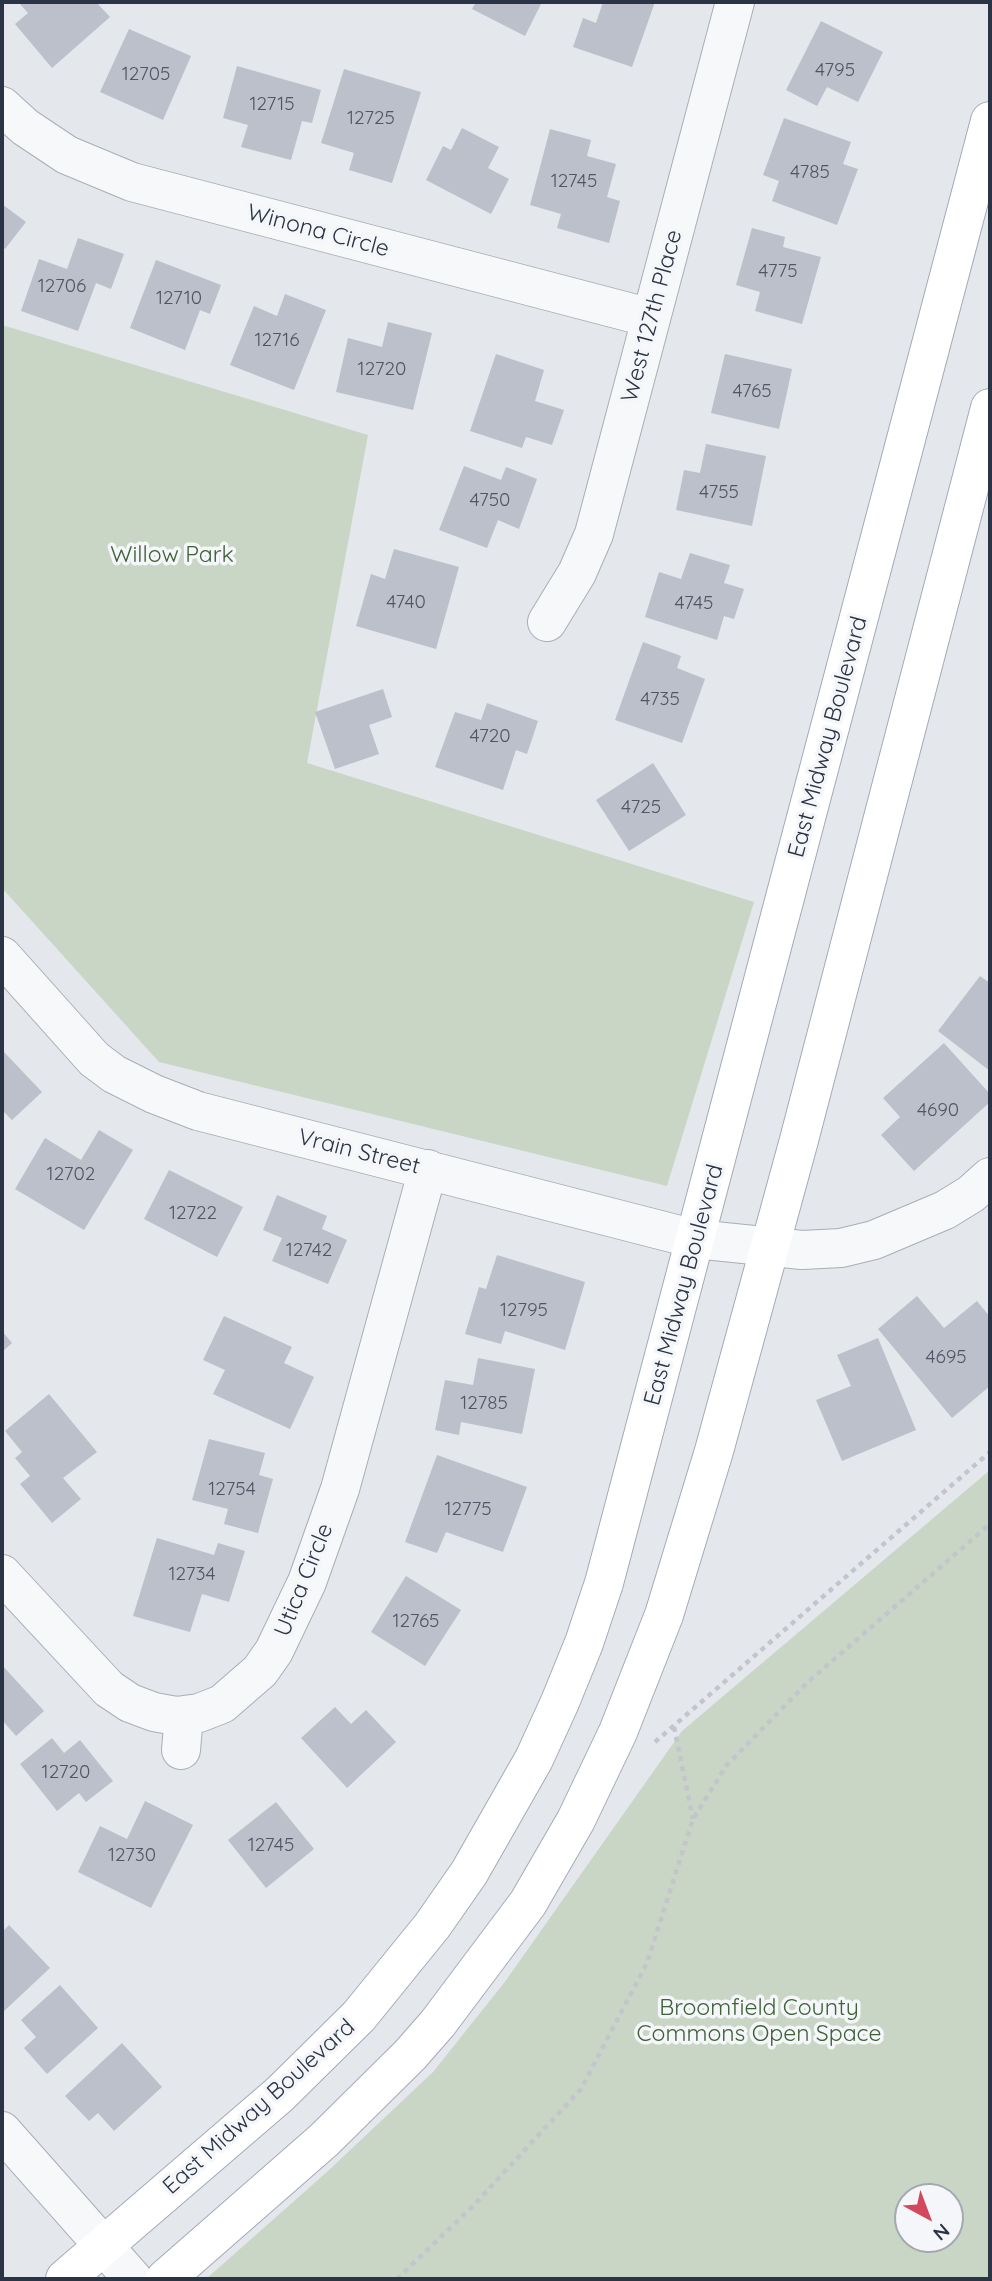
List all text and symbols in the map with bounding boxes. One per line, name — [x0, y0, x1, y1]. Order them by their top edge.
house number: 4795 — [815, 59, 855, 81]
house number: 12705 — [122, 63, 170, 85]
house number: 12715 — [249, 93, 295, 115]
house number: 12725 — [347, 107, 395, 129]
house number: 4785 — [790, 161, 830, 183]
house number: 12745 — [551, 170, 597, 192]
street label: Winona Circle — [244, 199, 392, 263]
street label: West 127th Place — [616, 227, 688, 405]
house number: 4775 — [758, 260, 798, 282]
house number: 12706 — [38, 275, 86, 297]
house number: 12710 — [156, 287, 202, 309]
house number: 12716 — [254, 329, 300, 351]
house number: 12720 — [358, 358, 406, 380]
house number: 4765 — [732, 380, 772, 402]
house number: 4755 — [699, 481, 739, 503]
house number: 4750 — [470, 489, 510, 511]
park label: Willow Park — [110, 541, 234, 569]
house number: 4740 — [386, 591, 426, 613]
house number: 4745 — [675, 592, 713, 614]
street label: East Midway Boulevard — [782, 613, 874, 861]
house number: 4735 — [640, 688, 680, 710]
house number: 4720 — [469, 725, 511, 747]
house number: 4725 — [621, 796, 661, 818]
house number: 4690 — [917, 1099, 959, 1121]
street label: Vrain Street — [295, 1124, 423, 1180]
street label: East Midway Boulevard — [638, 1161, 730, 1409]
house number: 12702 — [47, 1163, 95, 1185]
house number: 12722 — [169, 1202, 217, 1224]
house number: 12742 — [286, 1239, 332, 1261]
house number: 12795 — [500, 1299, 548, 1321]
house number: 4695 — [925, 1346, 967, 1368]
house number: 12785 — [460, 1392, 508, 1414]
house number: 12754 — [208, 1478, 256, 1500]
house number: 12775 — [444, 1498, 492, 1520]
street label: Utica Circle — [269, 1519, 339, 1641]
house number: 12734 — [169, 1563, 215, 1585]
house number: 12765 — [393, 1610, 439, 1632]
house number: 12720 — [42, 1761, 90, 1783]
house number: 12745 — [248, 1834, 294, 1856]
house number: 12730 — [108, 1844, 156, 1866]
park label: Broomfield County Commons Open Space — [637, 1994, 881, 2048]
street label: East Midway Boulevard — [157, 2014, 361, 2200]
north arrow — [894, 2183, 964, 2253]
text: N — [928, 2219, 955, 2246]

